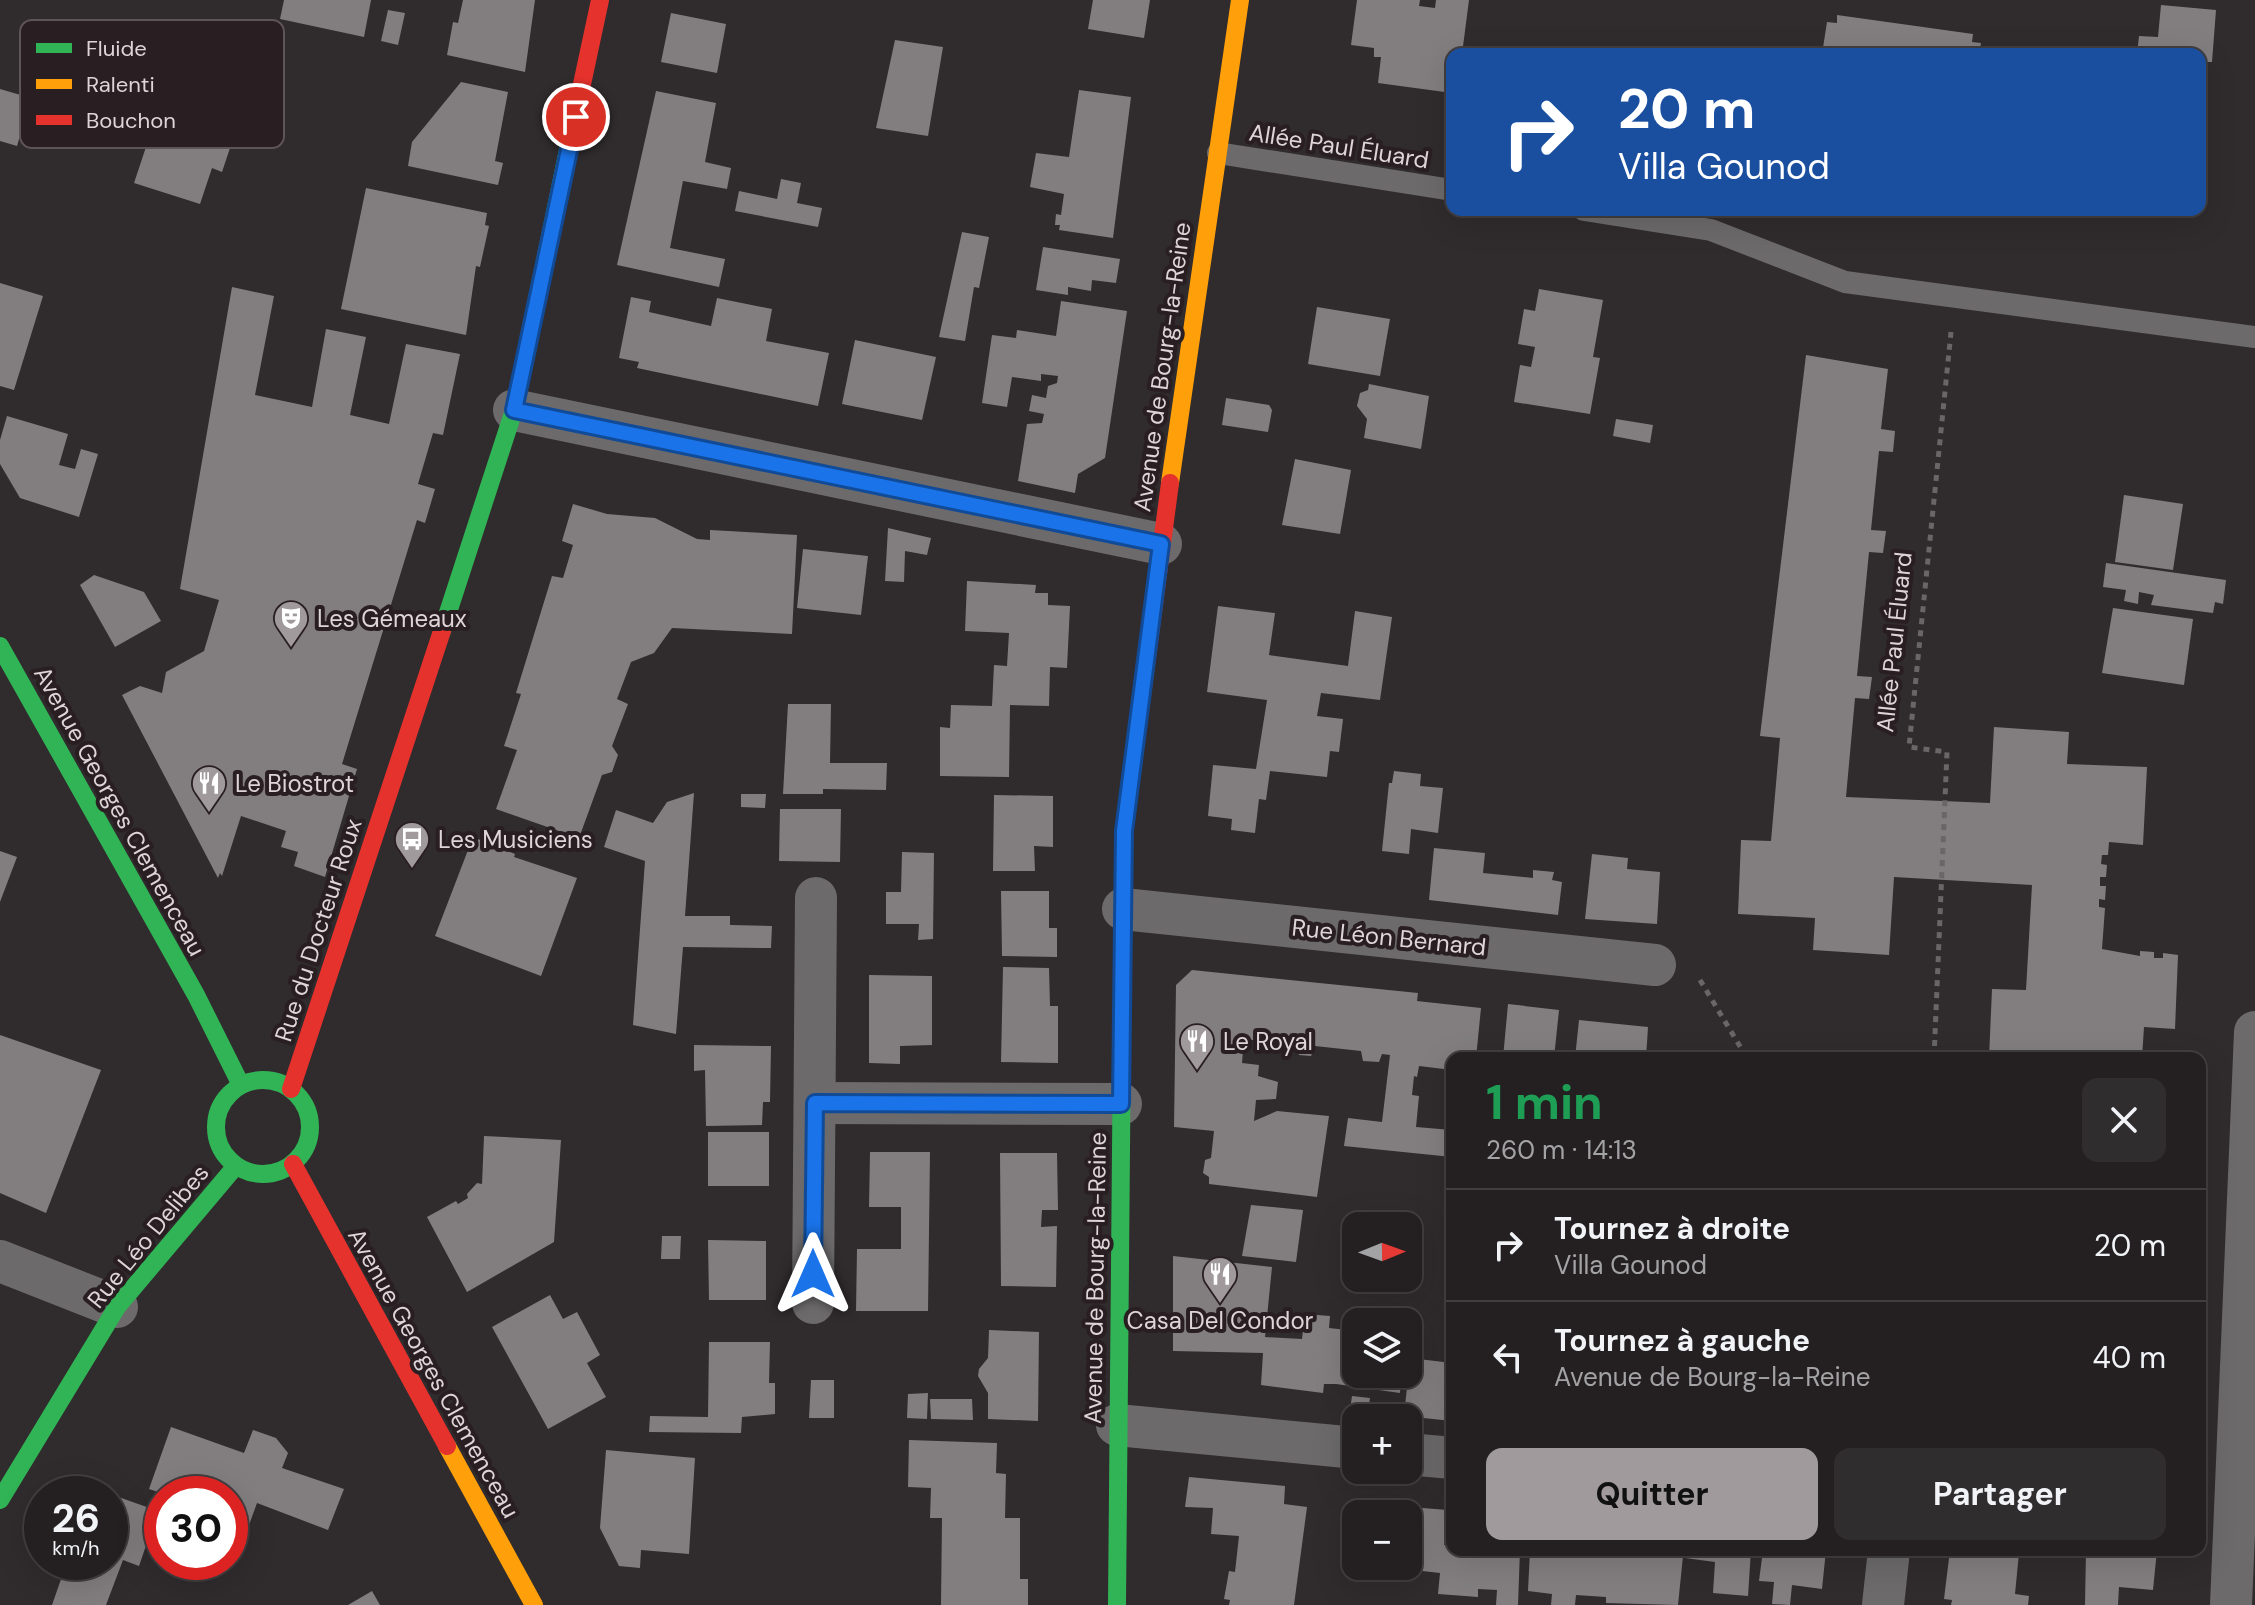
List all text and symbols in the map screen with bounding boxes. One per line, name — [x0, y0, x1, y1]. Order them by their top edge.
legend — [20, 20, 284, 148]
text: Fluide — [86, 34, 147, 63]
text: Ralenti — [86, 70, 155, 99]
text: 20 m — [1618, 72, 1755, 145]
icon: right — [1486, 80, 1590, 184]
pin — [542, 83, 610, 151]
icon: arrive — [554, 95, 598, 139]
text: Bouchon — [86, 106, 176, 135]
street label: Allée Paul Éluard — [1247, 117, 1431, 175]
text: Villa Gounod — [1618, 143, 1830, 190]
street label: Avenue de Bourg-la-Reine — [1126, 220, 1198, 514]
street label: Allée Paul Éluard — [1869, 550, 1919, 734]
theatre icon: Les Gémeaux — [272, 599, 310, 649]
place label: Les Gémeaux — [317, 603, 467, 634]
street label: Avenue Georges Clemenceau — [27, 661, 213, 961]
restaurant icon: Le Biostrot — [190, 764, 228, 814]
place label: Le Biostrot — [235, 768, 354, 799]
street label: Rue du Docteur Roux — [267, 815, 369, 1045]
bus stop icon: Les Musiciens — [393, 820, 431, 870]
place label: Les Musiciens — [438, 824, 593, 855]
street label: Rue Léon Bernard — [1290, 911, 1488, 963]
restaurant icon: Le Royal — [1178, 1022, 1216, 1072]
place label: Le Royal — [1223, 1026, 1313, 1057]
text: 1 min — [1486, 1071, 1603, 1134]
button: close — [2082, 1078, 2166, 1162]
street label: Avenue de Bourg-la-Reine — [1077, 1132, 1113, 1424]
text: 260 m · 14:13 — [1486, 1133, 1637, 1167]
street label: Rue Léo Delibes — [80, 1158, 216, 1314]
text: Tournez à droite — [1554, 1209, 1790, 1248]
north arrow — [1342, 1212, 1422, 1292]
map controls — [1342, 1212, 1422, 1580]
street label: Avenue Georges Clemenceau — [341, 1223, 527, 1523]
icon: right — [1486, 1223, 1530, 1267]
text: 20 m — [2094, 1226, 2166, 1265]
position arrow — [771, 1232, 855, 1316]
text: Villa Gounod — [1554, 1248, 1707, 1282]
restaurant icon: Casa Del Condor — [1201, 1255, 1239, 1305]
place label: Casa Del Condor — [1126, 1305, 1314, 1336]
button: layers — [1342, 1308, 1422, 1388]
text: Tournez à gauche — [1554, 1321, 1810, 1360]
icon: left — [1486, 1335, 1530, 1379]
text: 40 m — [2093, 1338, 2166, 1377]
text: Avenue de Bourg-la-Reine — [1554, 1360, 1871, 1394]
button: + — [1342, 1404, 1422, 1484]
button: Quitter — [1486, 1448, 1818, 1540]
button: Partager — [1834, 1448, 2166, 1540]
speed limit sign: 30 — [144, 1476, 248, 1580]
text: 26 — [52, 1492, 100, 1544]
button: − — [1342, 1500, 1422, 1580]
text: km/h — [52, 1535, 100, 1561]

